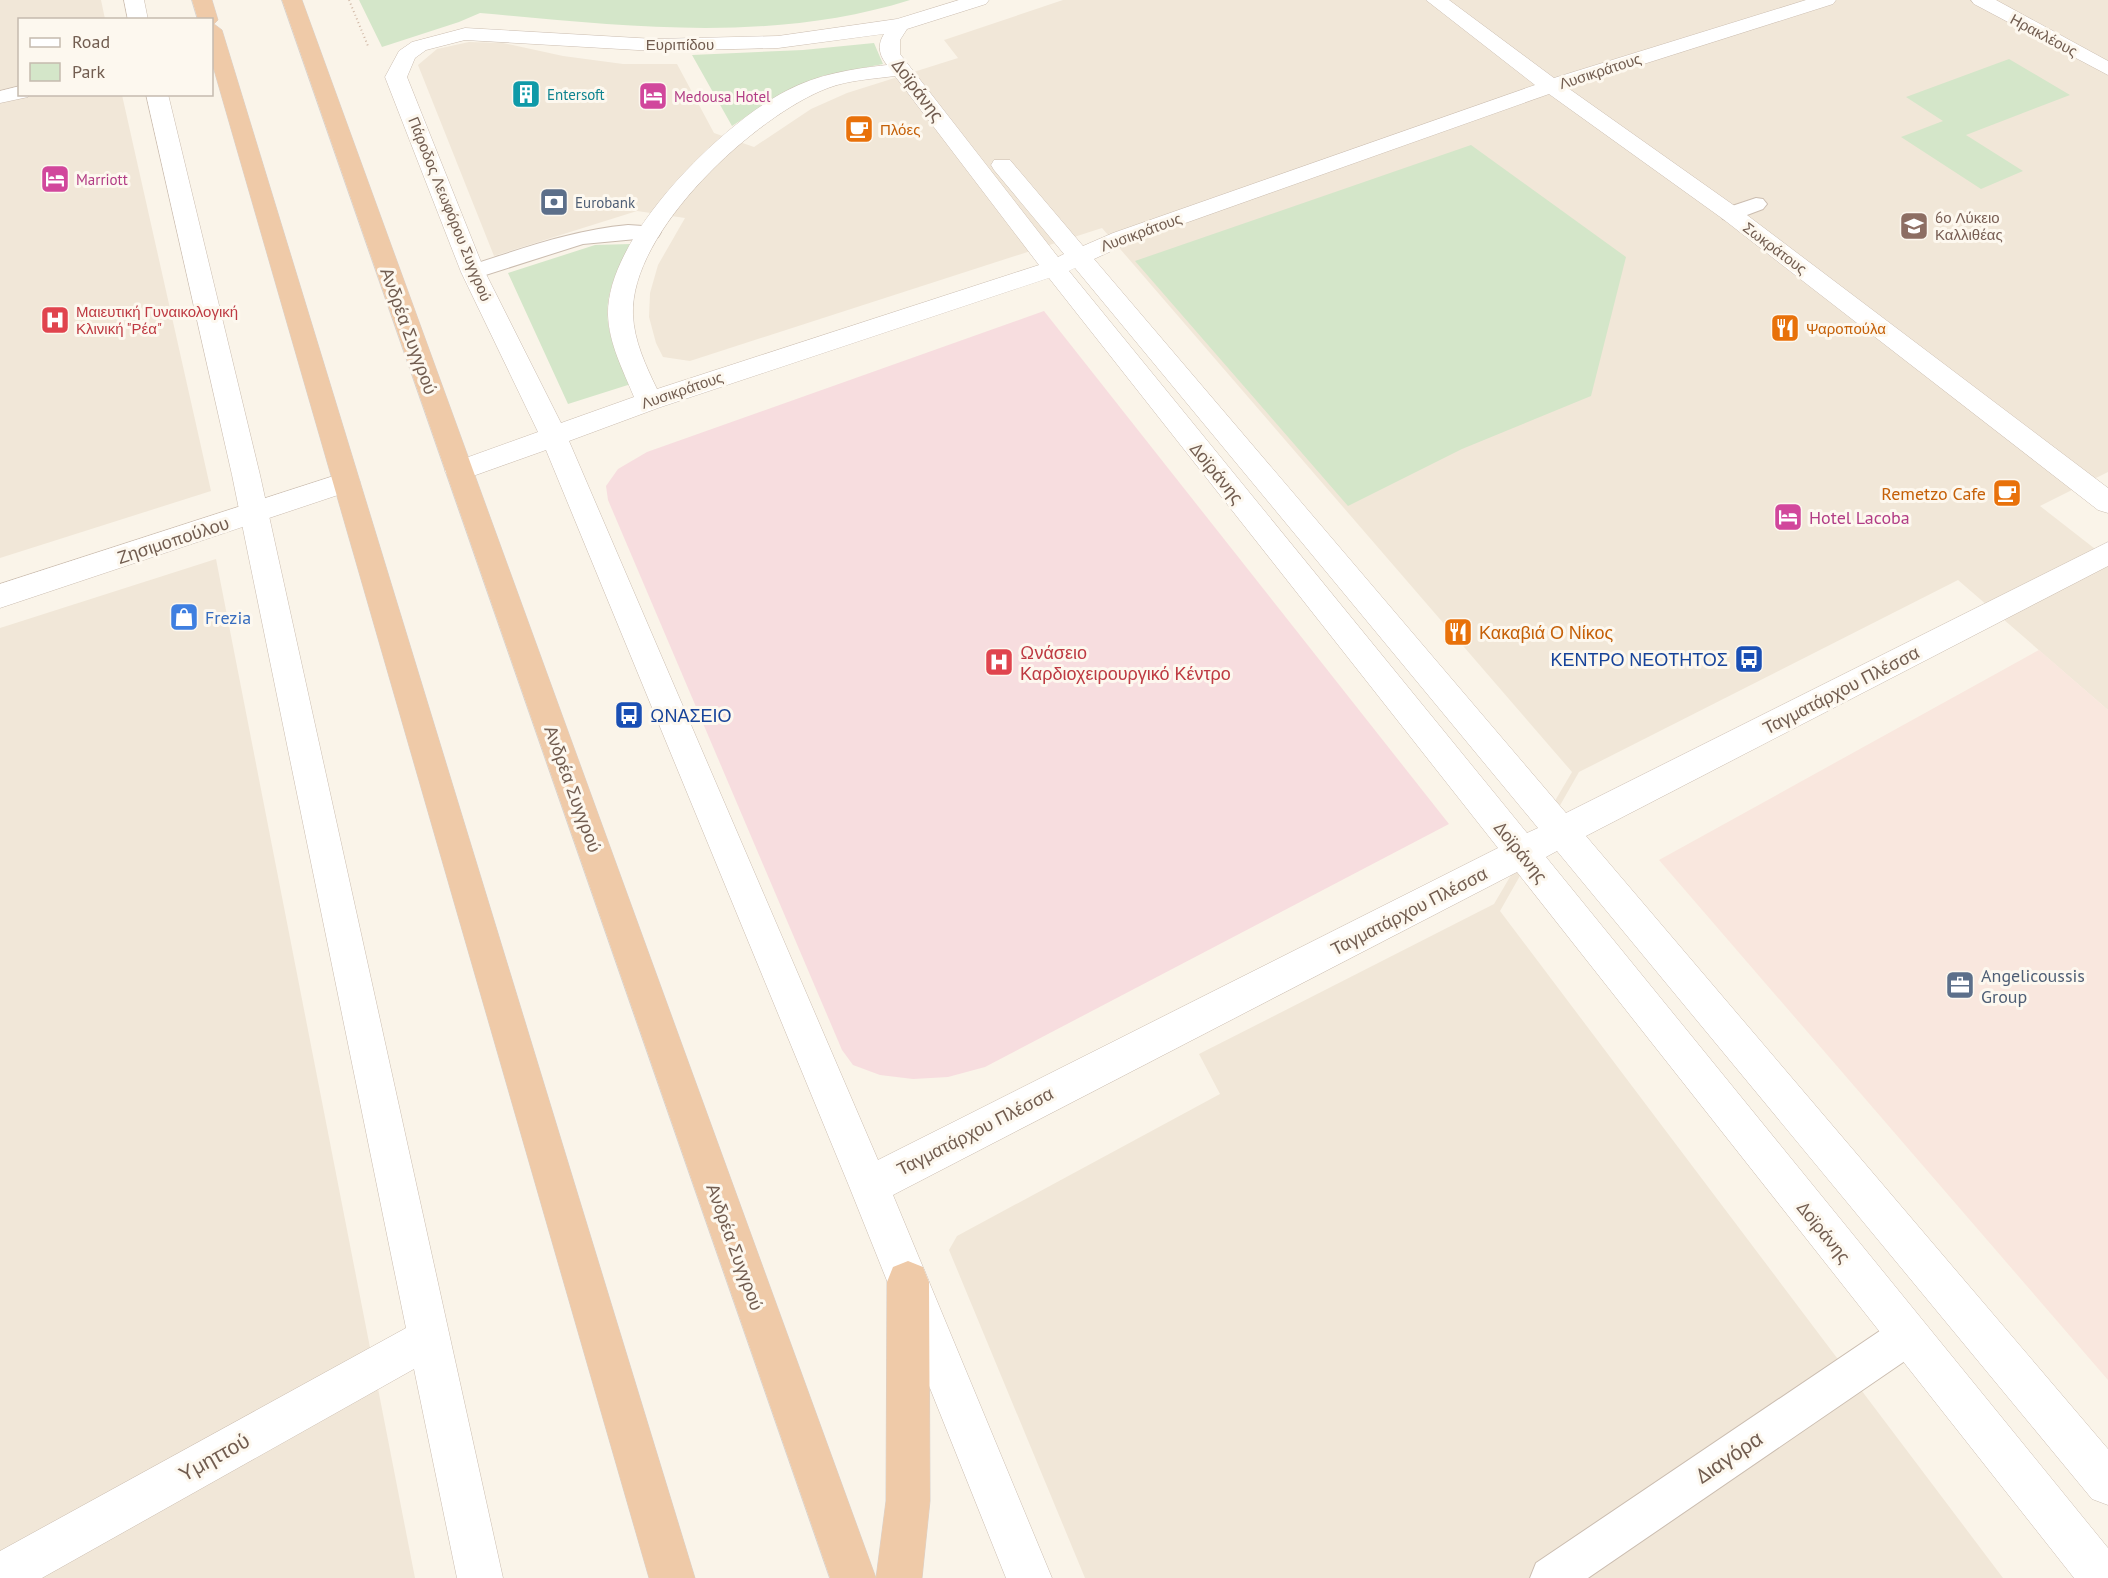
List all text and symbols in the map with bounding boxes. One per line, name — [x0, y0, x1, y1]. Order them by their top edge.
street label: Ηρακλέους — [2007, 9, 2081, 61]
legend — [18, 18, 213, 96]
text: Road — [72, 30, 110, 53]
street label: Ευριπίδου — [646, 35, 714, 54]
street label: Λυσικράτους — [1557, 49, 1643, 93]
street label: Δοϊράνης — [887, 54, 949, 126]
text: Park — [72, 60, 105, 83]
building icon: Entersoft — [510, 78, 542, 110]
hotel icon: Medousa Hotel — [637, 80, 669, 112]
place label: Entersoft — [547, 85, 605, 104]
place label: Medousa Hotel — [674, 87, 771, 106]
cafe icon: Πλόες — [843, 113, 875, 145]
street label: Πάροδος Λεωφόρου Συγγρού — [404, 114, 496, 304]
place label: Πλόες — [880, 120, 920, 139]
hotel icon: Marriott — [39, 163, 71, 195]
place label: Marriott — [76, 170, 128, 189]
bank icon: Eurobank — [538, 186, 570, 218]
place label: Eurobank — [575, 193, 636, 212]
place label: 6ο Λύκειο Καλλιθέας — [1935, 208, 2003, 244]
street label: Λυσικράτους — [1098, 209, 1184, 255]
school or university icon: 6ο Λύκειο Καλλιθέας — [1898, 210, 1930, 242]
street label: Σωκράτους — [1739, 218, 1811, 278]
street label: Ανδρέα Συγγρού — [375, 264, 443, 398]
place label: Μαιευτική Γυναικολογική Κλινική "Ρέα" — [76, 302, 238, 338]
hospital icon: Μαιευτική Γυναικολογική Κλινική "Ρέα" — [39, 304, 71, 336]
restaurant icon: Ψαροπούλα — [1769, 312, 1801, 344]
place label: Ψαροπούλα — [1806, 319, 1886, 338]
street label: Λυσικράτους — [639, 367, 725, 413]
street label: Δοϊράνης — [1185, 438, 1249, 509]
cafe icon: Remetzo Cafe — [1991, 477, 2023, 509]
place label: Remetzo Cafe — [1881, 482, 1986, 505]
hotel icon: Hotel Lacoba — [1772, 501, 1804, 533]
place label: Hotel Lacoba — [1809, 506, 1910, 529]
street label: Ζησιμοπούλου — [114, 511, 232, 569]
shop icon: Frezia — [168, 601, 200, 633]
place label: Frezia — [205, 606, 251, 629]
restaurant icon: Κακαβιά Ο Νίκος — [1442, 616, 1474, 648]
place label: Κακαβιά Ο Νίκος — [1479, 621, 1614, 644]
place label: Ωνάσειο Καρδιοχειρουργικό Κέντρο — [1020, 641, 1231, 685]
street label: Ταγματάρχου Πλέσσα — [1759, 641, 1923, 739]
bus stop icon: ΚΕΝΤΡΟ ΝΕΟΤΗΤΟΣ — [1733, 643, 1765, 675]
hospital icon: Ωνάσειο Καρδιοχειρουργικό Κέντρο — [983, 646, 1015, 678]
place label: ΚΕΝΤΡΟ ΝΕΟΤΗΤΟΣ — [1550, 648, 1728, 671]
bus stop icon: ΩΝΑΣΕΙΟ — [613, 699, 645, 731]
place label: ΩΝΑΣΕΙΟ — [650, 704, 732, 727]
street label: Ανδρέα Συγγρού — [539, 722, 607, 856]
street label: Δοϊράνης — [1489, 817, 1553, 888]
street label: Ταγματάρχου Πλέσσα — [1327, 862, 1491, 960]
place label: Angelicoussis Group — [1981, 964, 2085, 1008]
office icon: Angelicoussis Group — [1944, 969, 1976, 1001]
street label: Ταγματάρχου Πλέσσα — [893, 1082, 1057, 1180]
street label: Ανδρέα Συγγρού — [701, 1180, 769, 1314]
street label: Δοϊράνης — [1792, 1197, 1856, 1268]
street label: Διαγόρα — [1690, 1425, 1768, 1489]
street label: Υμηττού — [174, 1427, 254, 1487]

